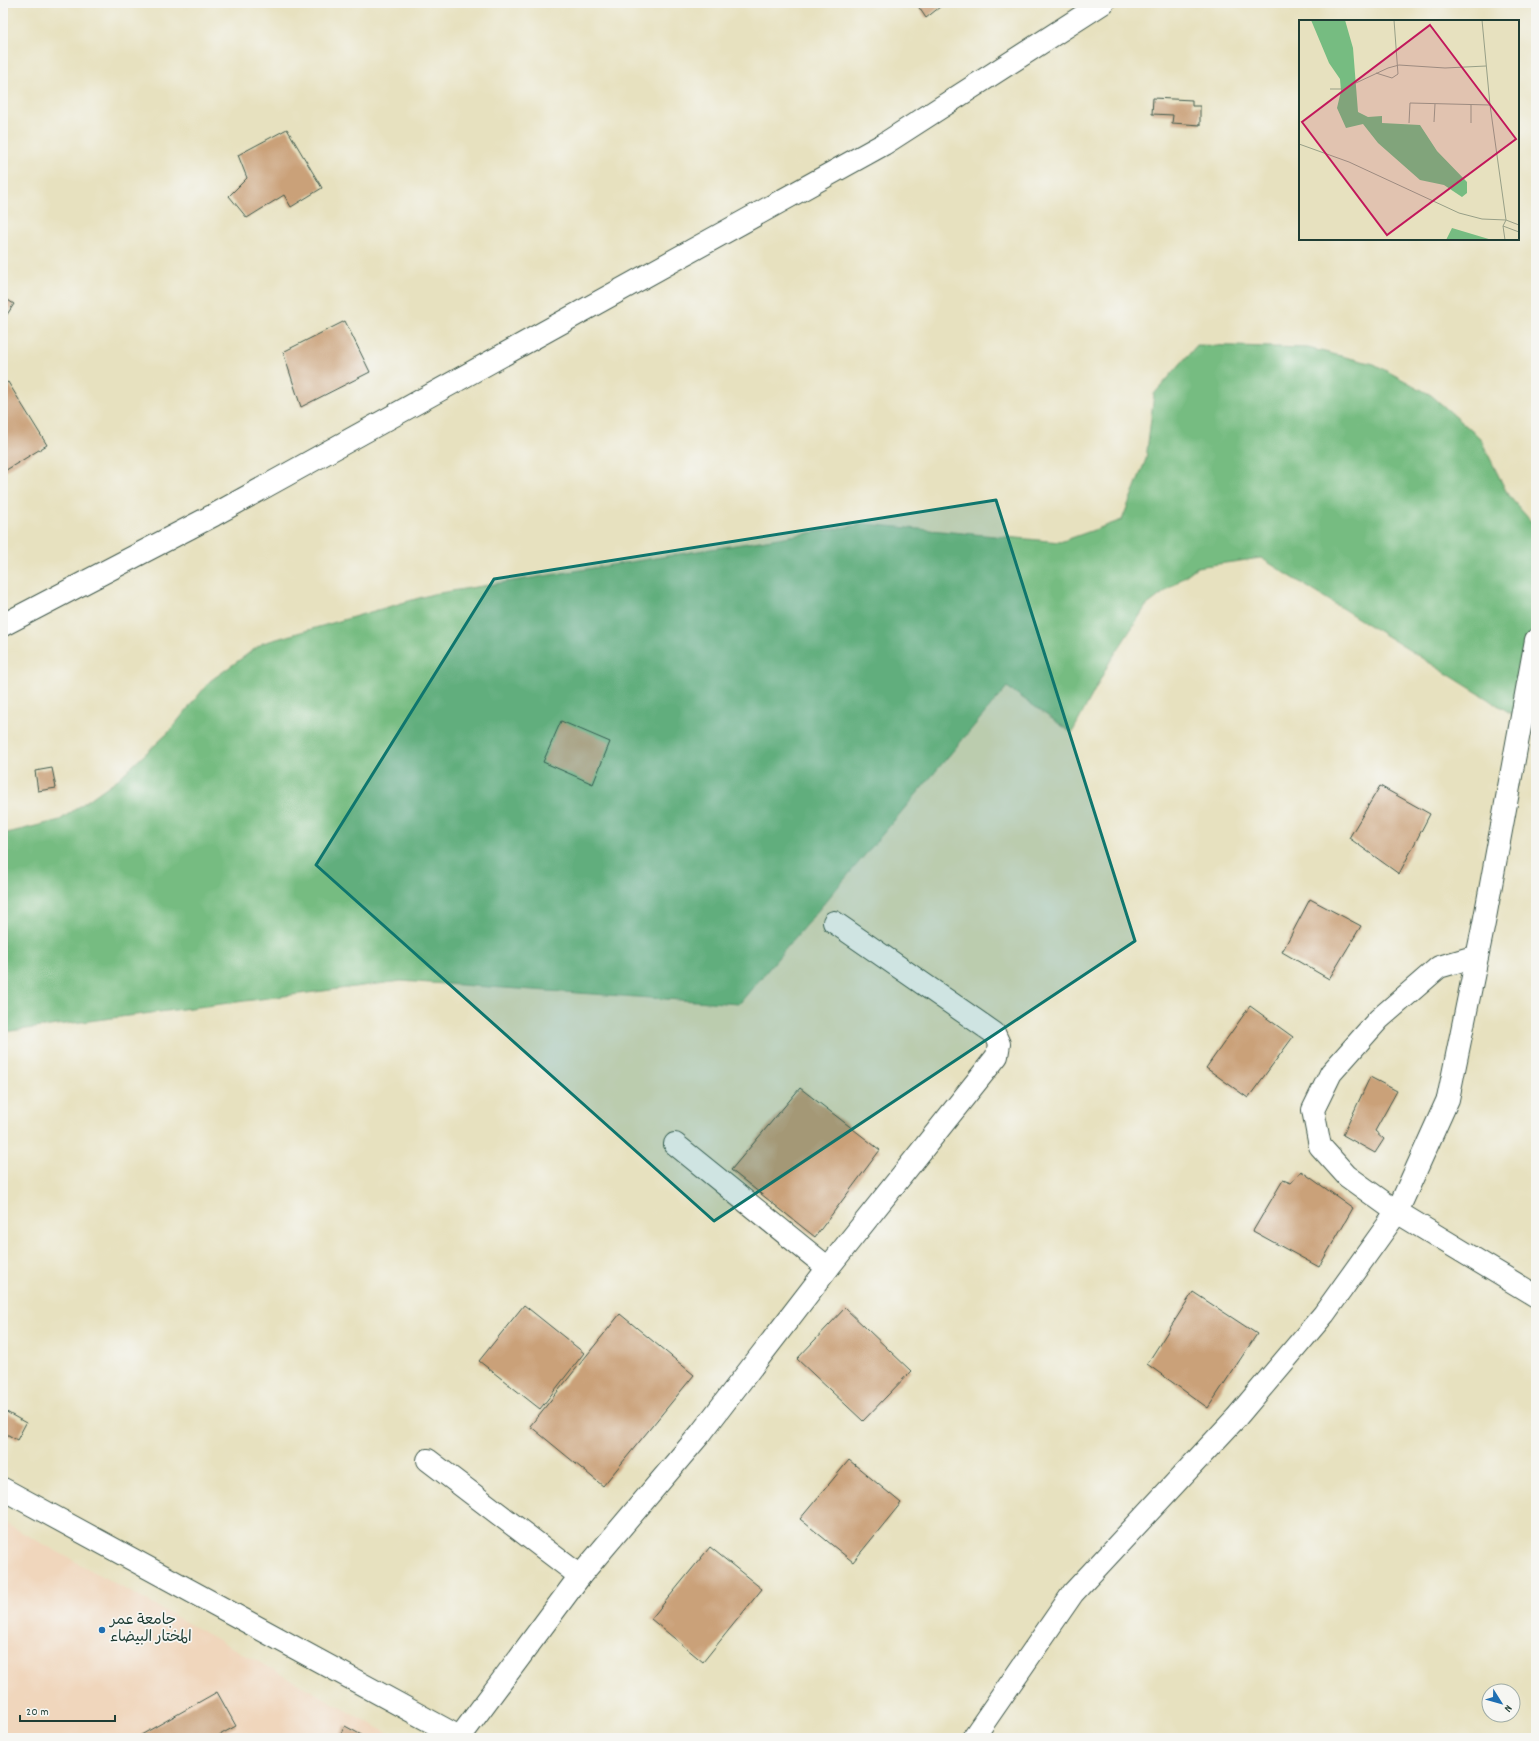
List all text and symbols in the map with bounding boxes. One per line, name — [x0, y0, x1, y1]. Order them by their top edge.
inset map — [1299, 20, 1519, 240]
place label: جامعة عمر المختار البيضاء — [108, 1610, 192, 1649]
marker: جامعة عمر المختار البيضاء — [97, 1625, 107, 1635]
north arrow — [1481, 1683, 1521, 1723]
scale bar — [20, 1697, 115, 1723]
text: N — [1499, 1701, 1515, 1715]
text: 20 m — [26, 1704, 49, 1721]

